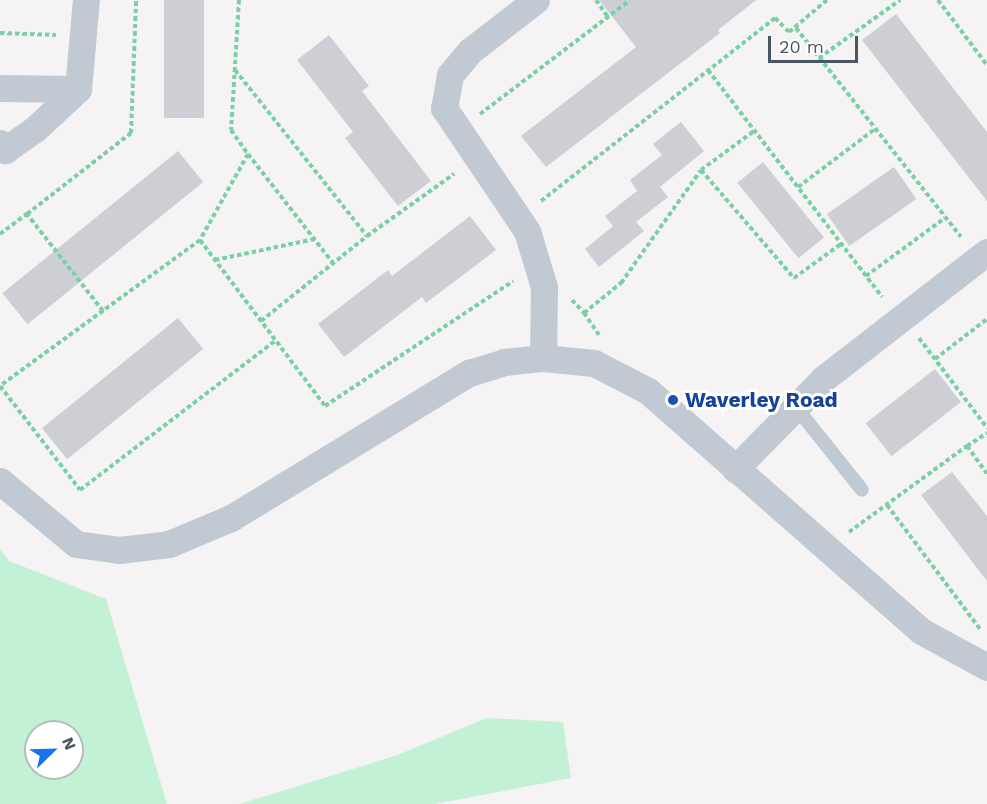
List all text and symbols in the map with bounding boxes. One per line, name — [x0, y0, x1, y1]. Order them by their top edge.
scale bar — [771, 24, 861, 62]
text: 20 m — [779, 36, 824, 57]
place label: Waverley Road — [685, 387, 838, 413]
marker: Waverley Road — [666, 393, 680, 407]
north arrow — [24, 720, 84, 780]
text: N — [58, 734, 80, 753]

